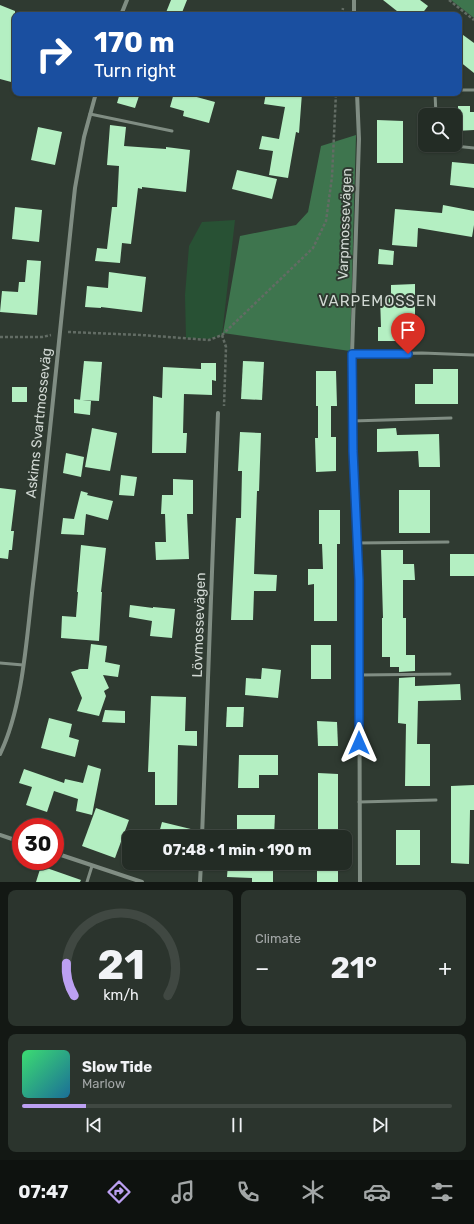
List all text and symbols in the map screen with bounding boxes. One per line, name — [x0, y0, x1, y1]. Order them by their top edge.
text: 170 m — [94, 26, 175, 59]
icon: right — [28, 28, 80, 80]
text: Turn right — [94, 60, 176, 82]
map controls — [418, 108, 462, 152]
button: search — [418, 108, 462, 152]
street label: Varpmossevägen — [335, 168, 355, 280]
district label: VARPEMOSSEN — [319, 292, 437, 310]
pin — [391, 313, 425, 354]
icon: arrive — [397, 319, 419, 341]
street label: Askims Svartmosseväg — [23, 347, 55, 499]
street label: Lövmossevägen — [189, 572, 209, 678]
position arrow — [338, 722, 380, 764]
speed limit sign: 30 — [12, 818, 64, 870]
text: 07:48 · 1 min · 190 m — [163, 841, 311, 859]
text: Climate — [255, 931, 301, 946]
text: 21 — [97, 940, 144, 989]
text: 21° — [330, 950, 377, 986]
text: − — [255, 955, 269, 982]
text: + — [438, 955, 452, 982]
text: km/h — [103, 987, 138, 1004]
text: Slow Tide — [82, 1058, 152, 1076]
text: Marlow — [82, 1076, 125, 1091]
icon: previous — [83, 1114, 105, 1136]
icon: pause — [226, 1114, 248, 1136]
icon: next — [369, 1114, 391, 1136]
icon: directions — [105, 1178, 133, 1206]
icon: music — [169, 1178, 197, 1206]
icon: phone — [234, 1178, 262, 1206]
icon: climate — [299, 1178, 327, 1206]
icon: car — [363, 1178, 391, 1206]
icon: filters — [428, 1178, 456, 1206]
text: 07:47 — [18, 1181, 68, 1203]

